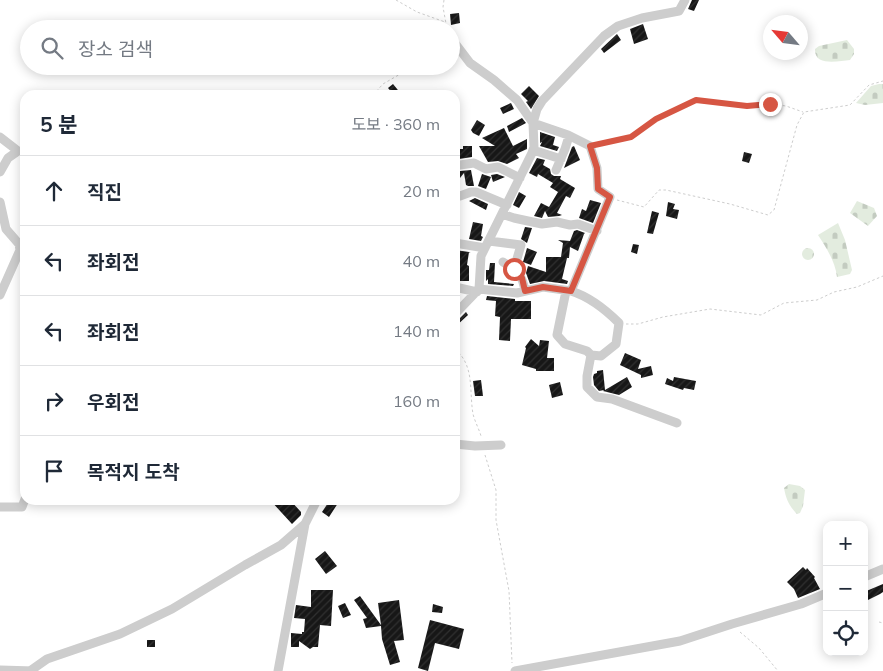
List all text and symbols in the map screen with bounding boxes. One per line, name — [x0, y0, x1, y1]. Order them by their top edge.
north arrow — [763, 15, 808, 60]
search box — [20, 20, 460, 75]
icon: search — [38, 34, 66, 62]
text: 장소 검색 — [78, 37, 153, 61]
route end — [759, 93, 782, 116]
text: 5 분 — [40, 111, 78, 137]
text: 도보 · 360 m — [351, 114, 440, 134]
icon: ahead — [40, 177, 68, 205]
text: 직진 — [87, 180, 122, 204]
text: 20 m — [403, 181, 440, 201]
icon: left — [40, 247, 68, 275]
text: 좌회전 — [87, 250, 139, 274]
text: 40 m — [403, 251, 440, 271]
route start — [503, 258, 526, 281]
icon: left — [40, 317, 68, 345]
text: 좌회전 — [87, 320, 139, 344]
text: 140 m — [393, 321, 440, 341]
icon: right — [40, 387, 68, 415]
text: 우회전 — [87, 390, 139, 414]
text: 160 m — [393, 391, 440, 411]
icon: arrive — [40, 457, 68, 485]
text: 목적지 도착 — [87, 460, 180, 484]
map controls — [823, 521, 868, 656]
button: + — [823, 521, 868, 566]
button: − — [823, 566, 868, 611]
button: locate — [823, 611, 868, 656]

